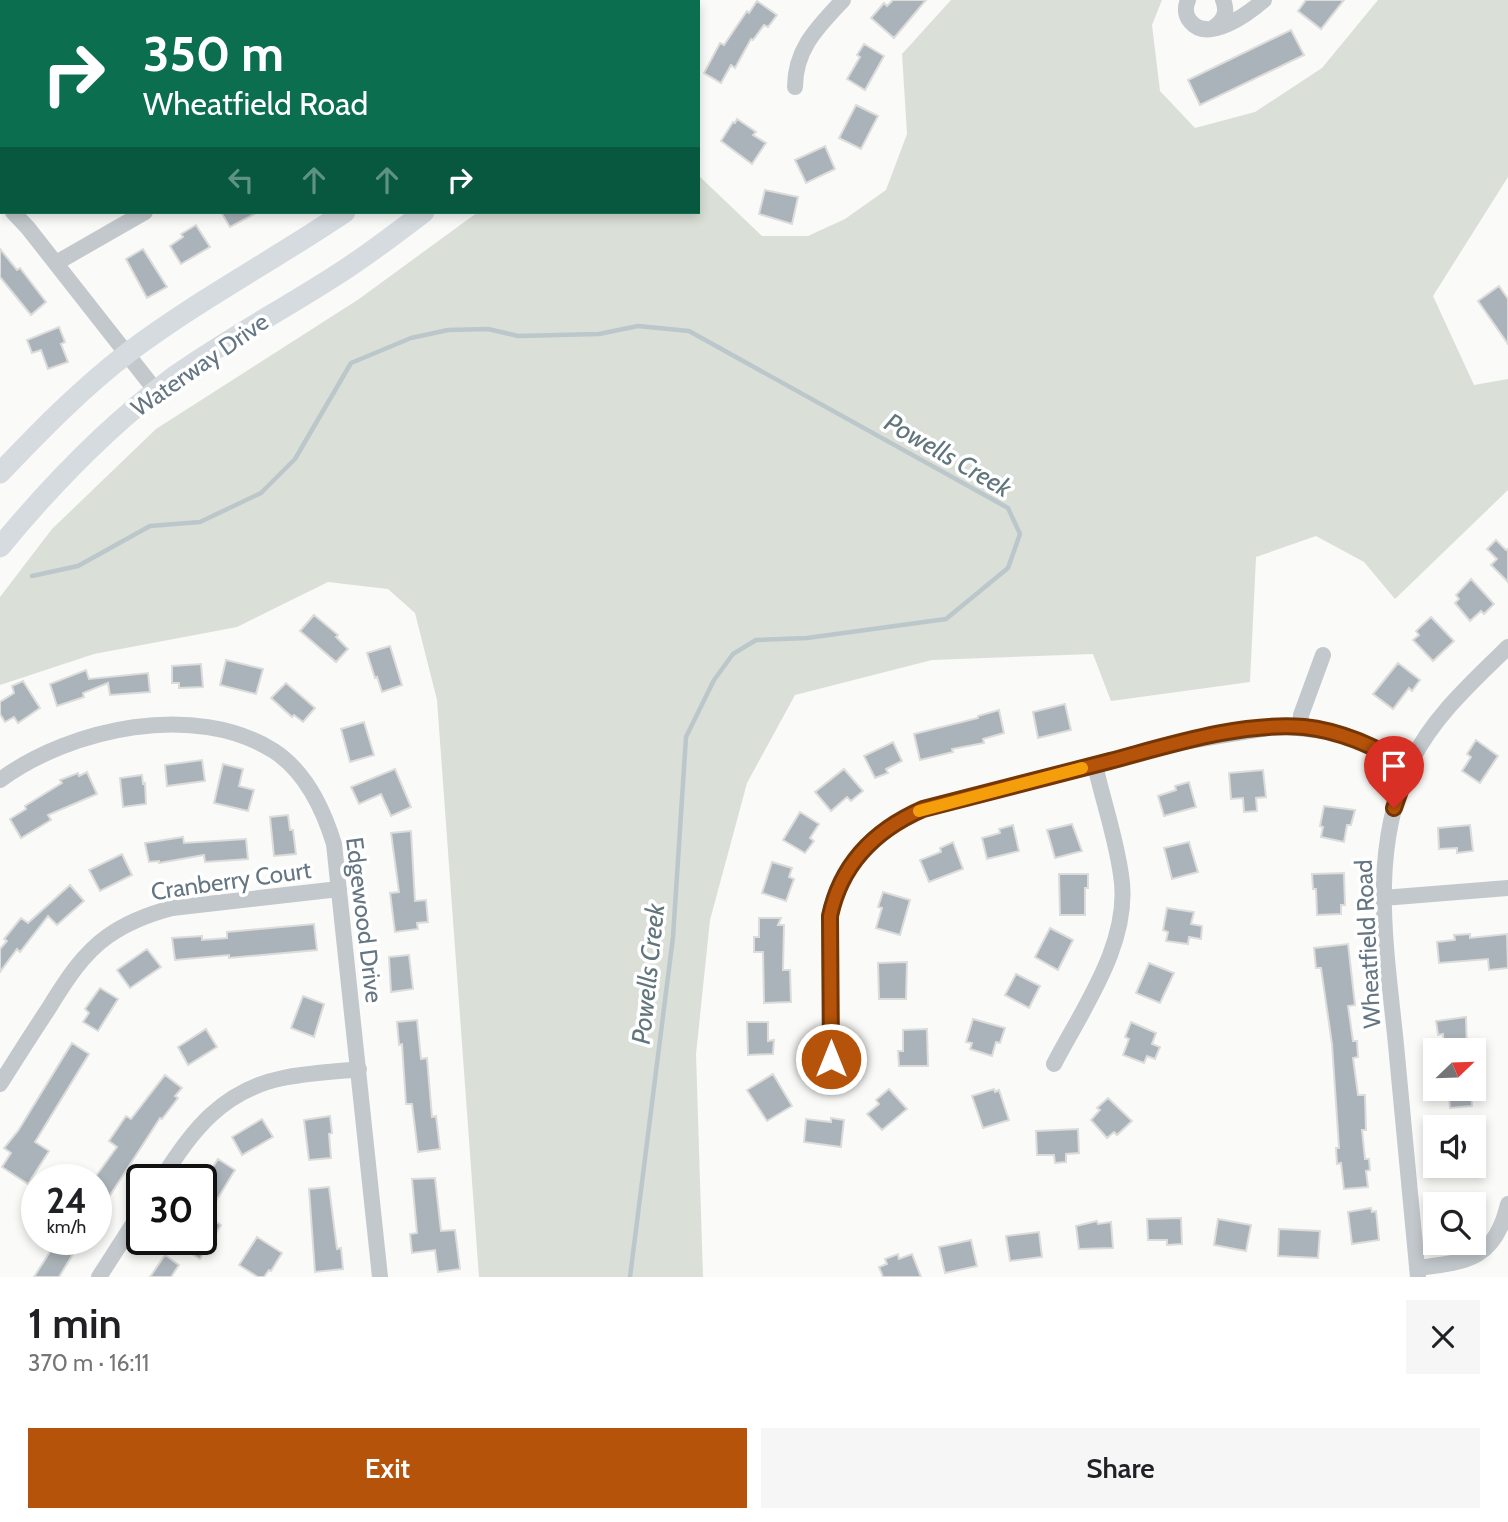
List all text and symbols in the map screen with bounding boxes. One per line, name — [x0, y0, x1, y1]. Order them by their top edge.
text: 350 m — [143, 24, 284, 83]
icon: right — [28, 28, 119, 119]
text: Wheatfield Road — [143, 84, 368, 123]
icon: left — [222, 161, 260, 199]
icon: ahead — [295, 161, 333, 199]
icon: ahead — [368, 161, 406, 199]
icon: right — [441, 161, 479, 199]
street label: Waterway Drive — [126, 307, 274, 423]
water label: Powells Creek — [879, 406, 1018, 505]
pin — [1364, 736, 1424, 808]
icon: arrive — [1375, 747, 1413, 785]
street label: Edgewood Drive — [340, 835, 389, 1004]
street label: Cranberry Court — [149, 855, 313, 906]
street label: Wheatfield Road — [1349, 859, 1386, 1029]
water label: Powells Creek — [625, 901, 671, 1046]
position arrow — [794, 1022, 868, 1096]
north arrow — [1423, 1038, 1486, 1101]
map controls — [1423, 1038, 1486, 1255]
button: sound — [1423, 1115, 1486, 1178]
speed limit sign: 30 — [126, 1164, 217, 1255]
text: 24 — [46, 1179, 87, 1222]
button: search — [1423, 1192, 1486, 1255]
text: km/h — [47, 1216, 86, 1238]
text: 1 min — [28, 1297, 122, 1349]
button: close — [1406, 1300, 1480, 1374]
text: 370 m · 16:11 — [28, 1349, 149, 1377]
button: Exit — [28, 1428, 747, 1508]
button: Share — [761, 1428, 1480, 1508]

